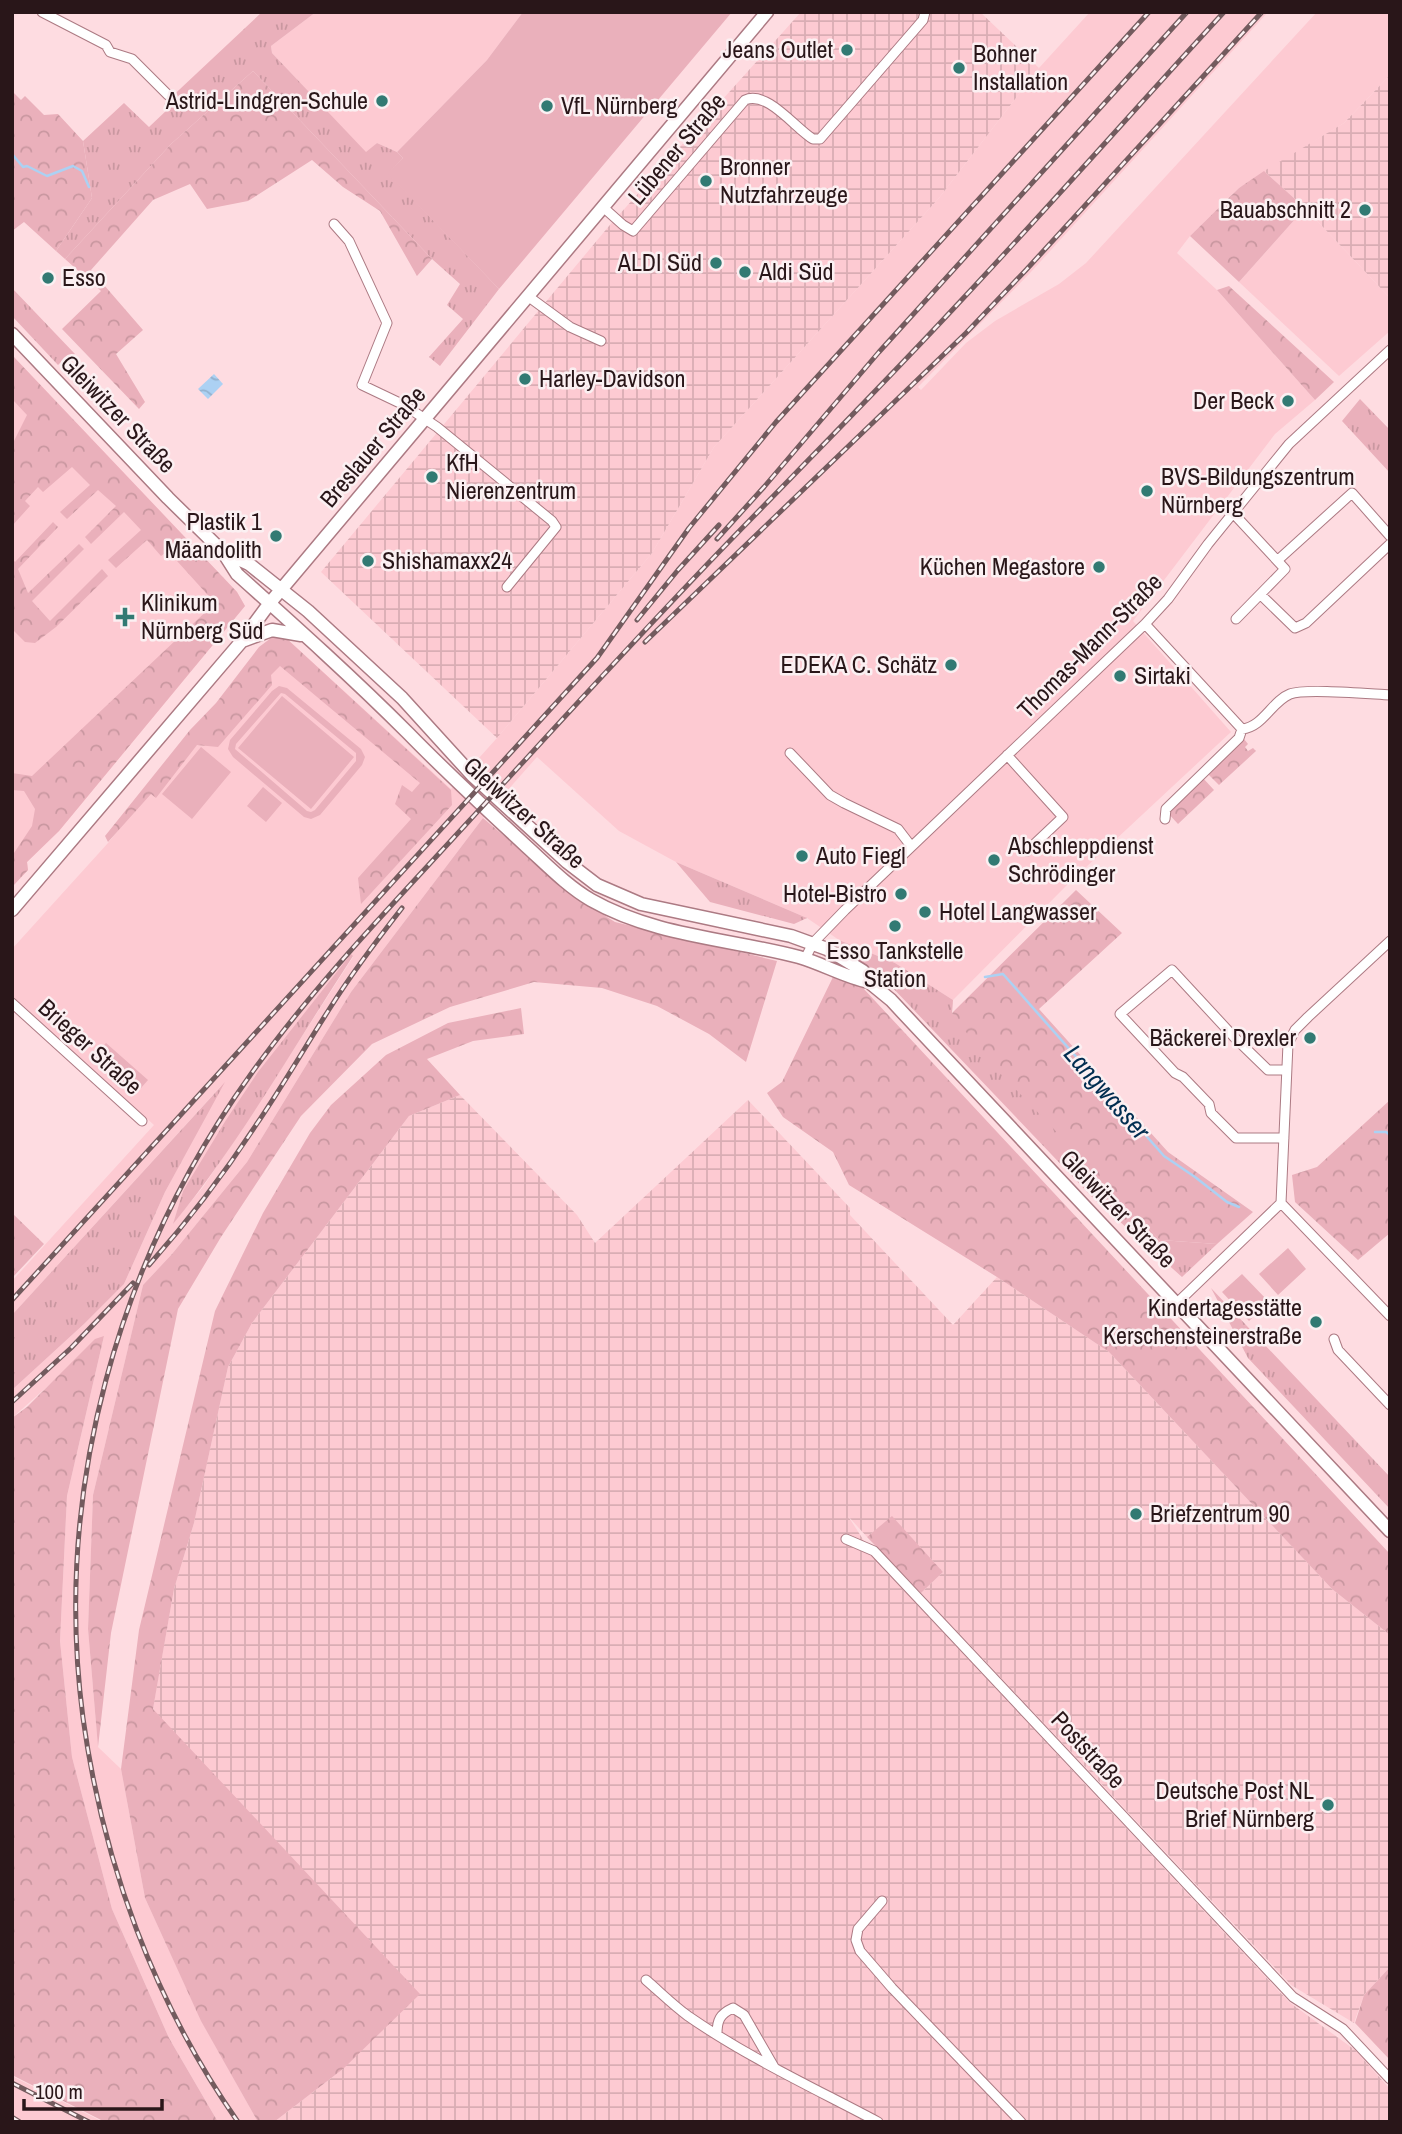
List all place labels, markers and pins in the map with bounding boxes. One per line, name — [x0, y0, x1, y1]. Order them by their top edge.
place label: Jeans Outlet — [723, 33, 834, 65]
place label: Bohner Installation — [973, 37, 1068, 97]
marker: Jeans Outlet — [839, 42, 855, 58]
marker: Bohner Installation — [951, 60, 967, 76]
place label: Astrid-Lindgren-Schule — [165, 84, 368, 116]
place label: VfL Nürnberg — [561, 89, 677, 121]
marker: Astrid-Lindgren-Schule — [374, 93, 390, 109]
marker: VfL Nürnberg — [539, 98, 555, 114]
place label: Bronner Nutzfahrzeuge — [720, 150, 848, 210]
marker: Bronner Nutzfahrzeuge — [698, 173, 714, 189]
place label: Bauabschnitt 2 — [1220, 193, 1351, 225]
marker: Bauabschnitt 2 — [1357, 202, 1373, 218]
place label: ALDI Süd — [617, 246, 702, 278]
marker: ALDI Süd — [708, 255, 724, 271]
place label: Aldi Süd — [758, 255, 833, 287]
place label: Esso — [62, 261, 106, 293]
marker: Aldi Süd — [737, 264, 753, 280]
marker: Esso — [40, 270, 56, 286]
place label: Harley-Davidson — [539, 362, 686, 394]
marker: Harley-Davidson — [517, 371, 533, 387]
place label: Der Beck — [1193, 384, 1274, 416]
marker: Der Beck — [1280, 393, 1296, 409]
place label: KfH Nierenzentrum — [446, 446, 576, 506]
place label: BVS-Bildungszentrum Nürnberg — [1161, 460, 1355, 520]
marker: KfH Nierenzentrum — [424, 469, 440, 485]
marker: BVS-Bildungszentrum Nürnberg — [1139, 483, 1155, 499]
place label: Plastik 1 Mäandolith — [165, 505, 262, 565]
marker: Plastik 1 Mäandolith — [268, 528, 284, 544]
place label: Shishamaxx24 — [382, 544, 512, 576]
place label: Küchen Megastore — [920, 550, 1085, 582]
marker: Shishamaxx24 — [360, 553, 376, 569]
marker: Küchen Megastore — [1091, 559, 1107, 575]
place label: Klinikum Nürnberg Süd — [141, 586, 264, 646]
marker: Klinikum Nürnberg Süd — [115, 607, 135, 627]
place label: EDEKA C. Schätz — [781, 648, 937, 680]
marker: EDEKA C. Schätz — [943, 657, 959, 673]
place label: Sirtaki — [1134, 659, 1191, 691]
marker: Sirtaki — [1112, 668, 1128, 684]
place label: Abschleppdienst Schrödinger — [1007, 829, 1154, 889]
place label: Auto Fiegl — [815, 839, 906, 871]
marker: Auto Fiegl — [794, 848, 810, 864]
marker: Abschleppdienst Schrödinger — [986, 852, 1002, 868]
place label: Hotel-Bistro — [783, 877, 887, 909]
marker: Hotel-Bistro — [893, 886, 909, 902]
place label: Hotel Langwasser — [939, 895, 1097, 927]
marker: Hotel Langwasser — [917, 904, 933, 920]
marker: Esso Tankstelle Station — [887, 918, 903, 934]
place label: Esso Tankstelle Station — [827, 934, 963, 994]
place label: Bäckerei Drexler — [1149, 1021, 1296, 1053]
marker: Bäckerei Drexler — [1302, 1030, 1318, 1046]
place label: Kindertagesstätte Kerschensteinerstraße — [1103, 1291, 1302, 1351]
marker: Kindertagesstätte Kerschensteinerstraße — [1308, 1314, 1324, 1330]
place label: Briefzentrum 90 — [1150, 1497, 1290, 1529]
marker: Briefzentrum 90 — [1128, 1506, 1144, 1522]
place label: Deutsche Post NL Brief Nürnberg — [1155, 1774, 1314, 1834]
marker: Deutsche Post NL Brief Nürnberg — [1320, 1797, 1336, 1813]

